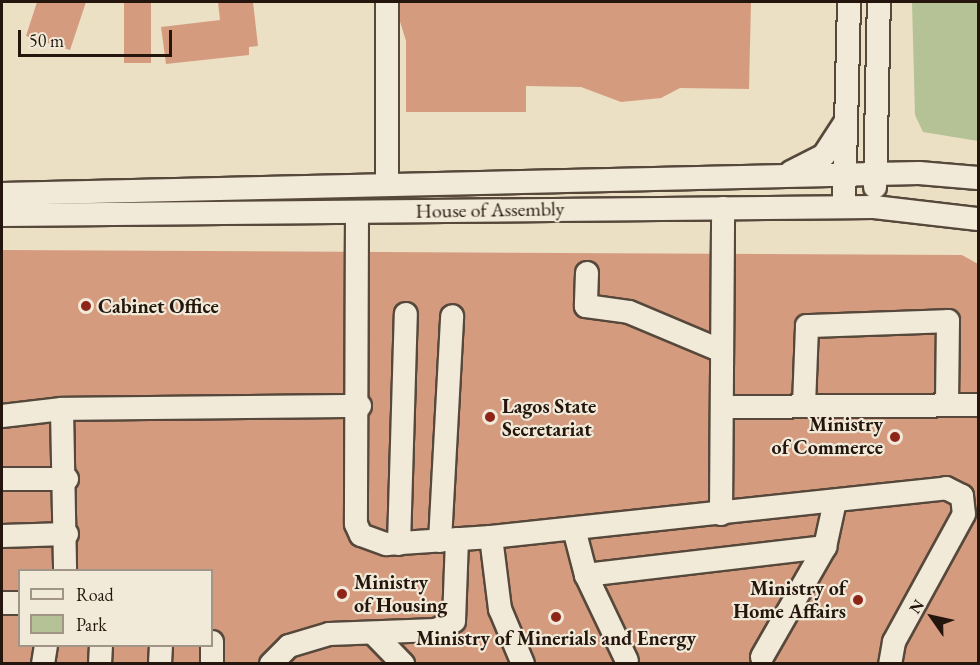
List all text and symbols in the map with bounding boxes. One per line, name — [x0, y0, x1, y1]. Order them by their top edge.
scale bar — [21, 18, 176, 56]
text: 50 m — [29, 29, 64, 52]
street label: House of Assembly — [415, 197, 565, 223]
place label: Cabinet Office — [98, 294, 219, 318]
marker: Cabinet Office — [79, 299, 93, 313]
place label: Lagos State Secretariat — [502, 394, 596, 441]
marker: Lagos State Secretariat — [483, 410, 497, 424]
place label: Ministry of Commerce — [772, 413, 883, 460]
marker: Ministry of Commerce — [888, 430, 902, 444]
legend — [18, 569, 213, 647]
place label: Ministry of Housing — [354, 570, 448, 617]
place label: Ministry of Home Affairs — [733, 576, 846, 623]
text: Road — [76, 583, 114, 606]
marker: Ministry of Housing — [335, 587, 349, 601]
north arrow — [902, 587, 962, 647]
marker: Ministry of Home Affairs — [851, 593, 865, 607]
text: N — [904, 595, 929, 618]
marker: Ministry of Minerials and Energy — [549, 610, 563, 624]
text: Park — [76, 613, 107, 636]
place label: Ministry of Minerials and Energy — [416, 626, 696, 650]

